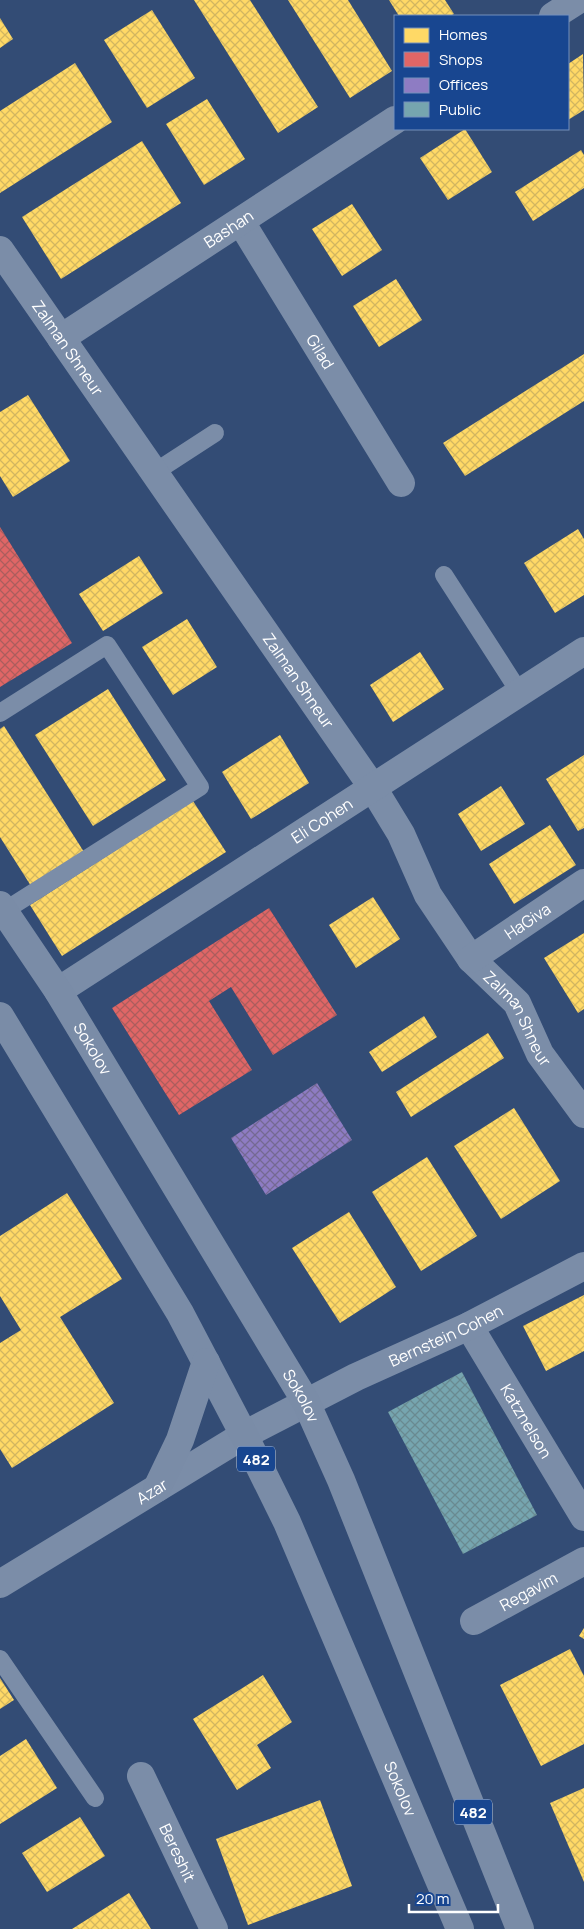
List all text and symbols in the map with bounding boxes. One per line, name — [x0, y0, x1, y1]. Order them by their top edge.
legend — [394, 15, 569, 130]
text: Homes — [439, 24, 488, 45]
text: Shops — [439, 49, 483, 70]
text: Offices — [439, 74, 488, 95]
text: Public — [439, 99, 481, 120]
street label: Bashan — [199, 204, 258, 253]
street label: Zalman Shneur — [27, 296, 109, 400]
street label: Gilad — [301, 330, 340, 373]
street label: Zalman Shneur — [258, 629, 339, 733]
street label: Eli Cohen — [287, 793, 357, 848]
street label: HaGiva — [500, 898, 555, 945]
street label: Zalman Shneur — [479, 966, 556, 1071]
street label: Sokolov — [68, 1018, 117, 1079]
street label: Bernstein Cohen — [385, 1299, 507, 1372]
street label: Sokolov — [278, 1365, 325, 1426]
street label: Katznelson — [495, 1380, 557, 1462]
road number: 482 — [237, 1446, 275, 1472]
street label: Azar — [132, 1473, 172, 1509]
street label: Regavim — [496, 1567, 561, 1616]
street label: Sokolov — [379, 1758, 422, 1820]
road number: 482 — [454, 1800, 492, 1824]
street label: Bereshit — [154, 1820, 201, 1886]
scale bar — [409, 1882, 498, 1914]
text: 20 m — [416, 1888, 449, 1909]

